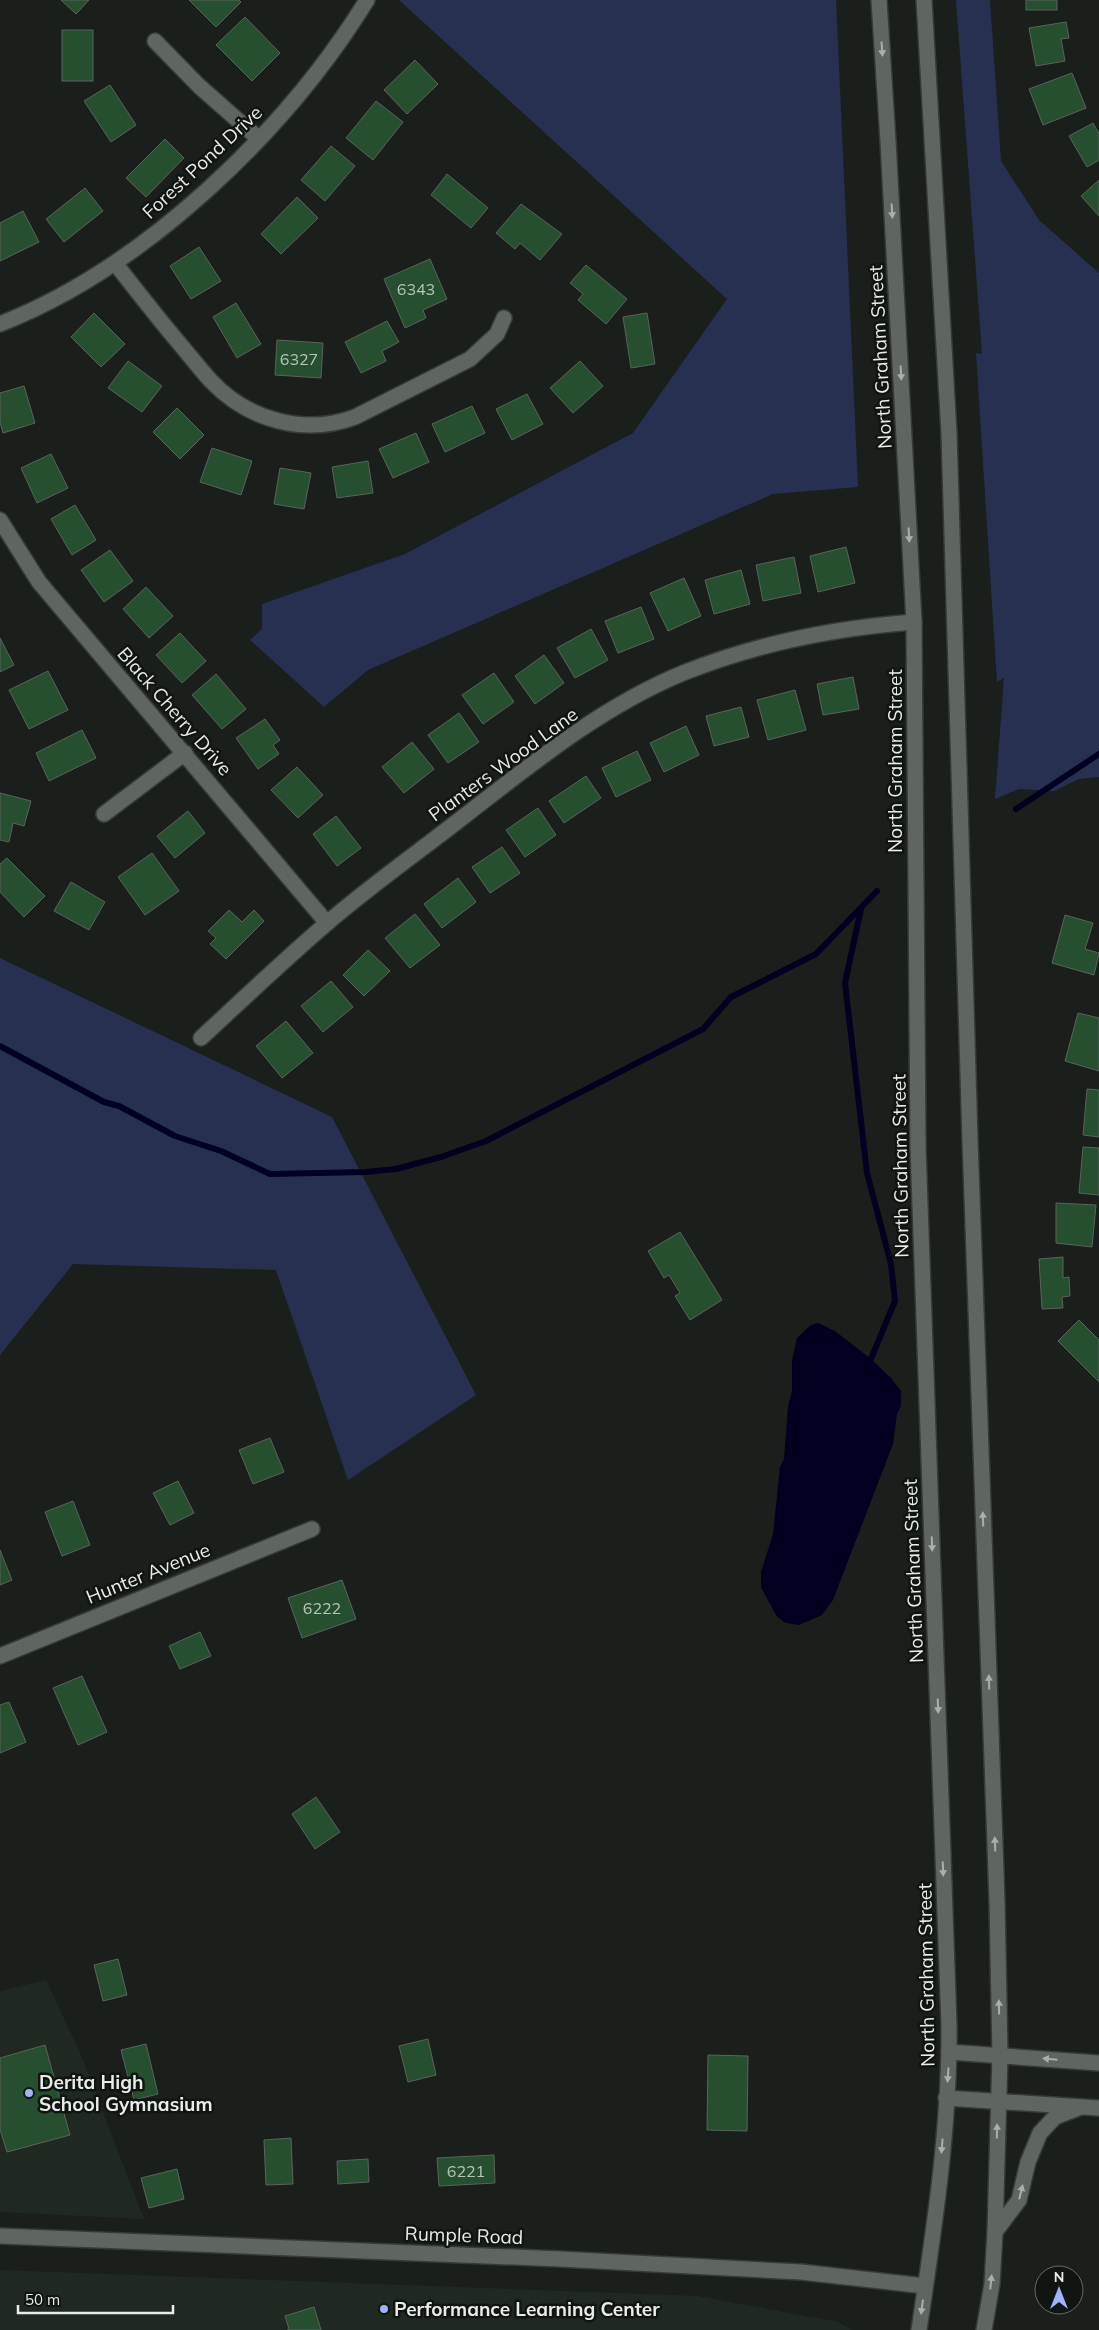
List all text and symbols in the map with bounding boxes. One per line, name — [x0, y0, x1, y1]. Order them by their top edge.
one-way arrow — [878, 41, 886, 57]
street label: Forest Pond Drive — [137, 100, 267, 224]
one-way arrow — [889, 203, 897, 219]
street label: North Graham Street — [863, 264, 897, 450]
house number: 6343 — [397, 279, 435, 299]
house number: 6327 — [280, 349, 318, 369]
one-way arrow — [897, 365, 905, 381]
one-way arrow — [906, 528, 914, 544]
street label: Black Cherry Drive — [113, 642, 237, 780]
street label: North Graham Street — [883, 669, 907, 853]
street label: Planters Wood Lane — [424, 702, 582, 826]
street label: North Graham Street — [886, 1073, 914, 1258]
street label: North Graham Street — [898, 1478, 928, 1663]
one-way arrow — [979, 1511, 987, 1527]
one-way arrow — [928, 1536, 936, 1552]
street label: Hunter Avenue — [82, 1537, 214, 1609]
house number: 6222 — [303, 1598, 341, 1618]
one-way arrow — [985, 1674, 993, 1690]
one-way arrow — [934, 1699, 942, 1715]
one-way arrow — [991, 1836, 999, 1852]
one-way arrow — [940, 1861, 948, 1877]
street label: North Graham Street — [912, 1882, 940, 2067]
one-way arrow — [995, 1998, 1003, 2014]
one-way arrow — [1042, 2055, 1058, 2063]
one-way arrow — [943, 2067, 951, 2083]
place label: Derita High School Gymnasium — [39, 2070, 213, 2116]
marker: Derita High School Gymnasium — [23, 2087, 35, 2099]
one-way arrow — [994, 2123, 1002, 2139]
one-way arrow — [938, 2138, 946, 2154]
house number: 6221 — [447, 2161, 485, 2181]
one-way arrow — [1017, 2184, 1025, 2199]
street label: Rumple Road — [404, 2221, 524, 2249]
north arrow — [1034, 2265, 1084, 2315]
text: N — [1054, 2268, 1064, 2286]
one-way arrow — [988, 2273, 996, 2289]
scale bar — [18, 2282, 172, 2314]
text: 50 m — [25, 2290, 60, 2309]
place label: Performance Learning Center — [394, 2297, 660, 2321]
one-way arrow — [918, 2300, 926, 2316]
marker: Performance Learning Center — [378, 2303, 390, 2315]

